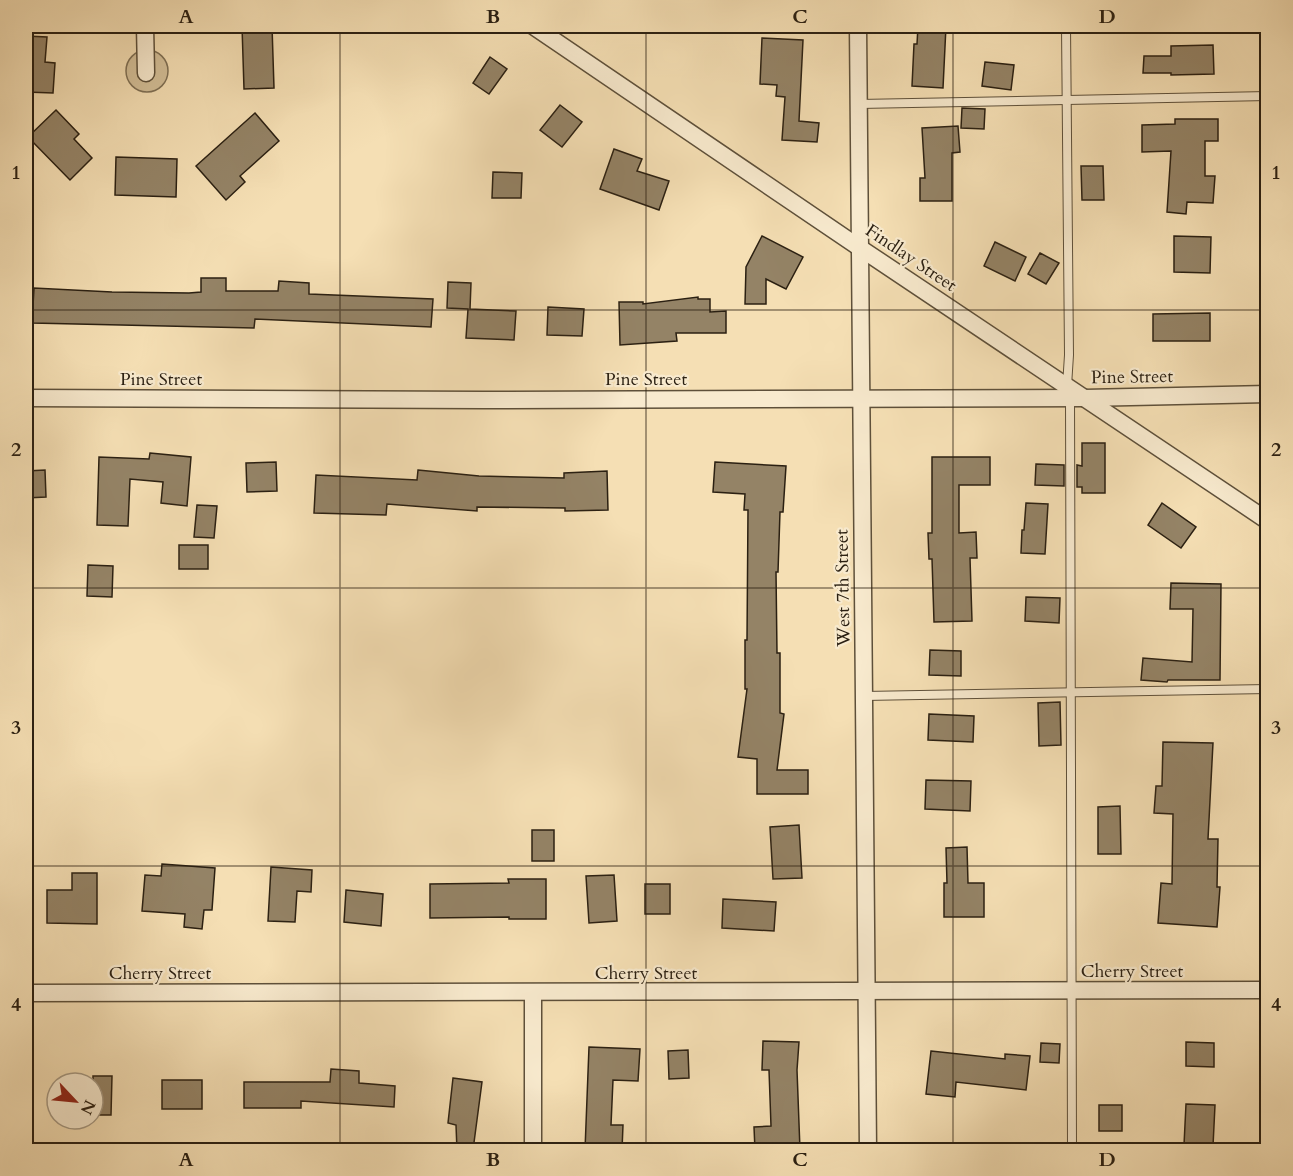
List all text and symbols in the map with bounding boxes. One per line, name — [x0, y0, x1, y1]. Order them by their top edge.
text: A — [178, 3, 194, 30]
text: B — [486, 3, 500, 30]
text: C — [792, 3, 808, 30]
text: D — [1098, 3, 1116, 30]
text: 1 — [11, 159, 21, 186]
text: 1 — [1271, 159, 1281, 186]
street label: Findlay Street — [860, 218, 962, 298]
street label: Pine Street — [1091, 364, 1174, 390]
street label: Pine Street — [120, 367, 202, 392]
street label: Pine Street — [605, 367, 687, 392]
text: 2 — [11, 436, 21, 463]
text: 2 — [1271, 436, 1281, 463]
street label: West 7th Street — [829, 529, 857, 648]
text: 3 — [11, 714, 21, 741]
text: 3 — [1271, 714, 1281, 741]
street label: Cherry Street — [1081, 959, 1184, 984]
street label: Cherry Street — [109, 961, 212, 986]
street label: Cherry Street — [595, 961, 698, 986]
text: 4 — [11, 991, 21, 1018]
text: 4 — [1271, 991, 1281, 1018]
north arrow — [45, 1071, 105, 1131]
text: N — [75, 1096, 101, 1118]
text: A — [178, 1146, 194, 1173]
text: B — [486, 1146, 500, 1173]
text: C — [792, 1146, 808, 1173]
text: D — [1098, 1146, 1116, 1173]

